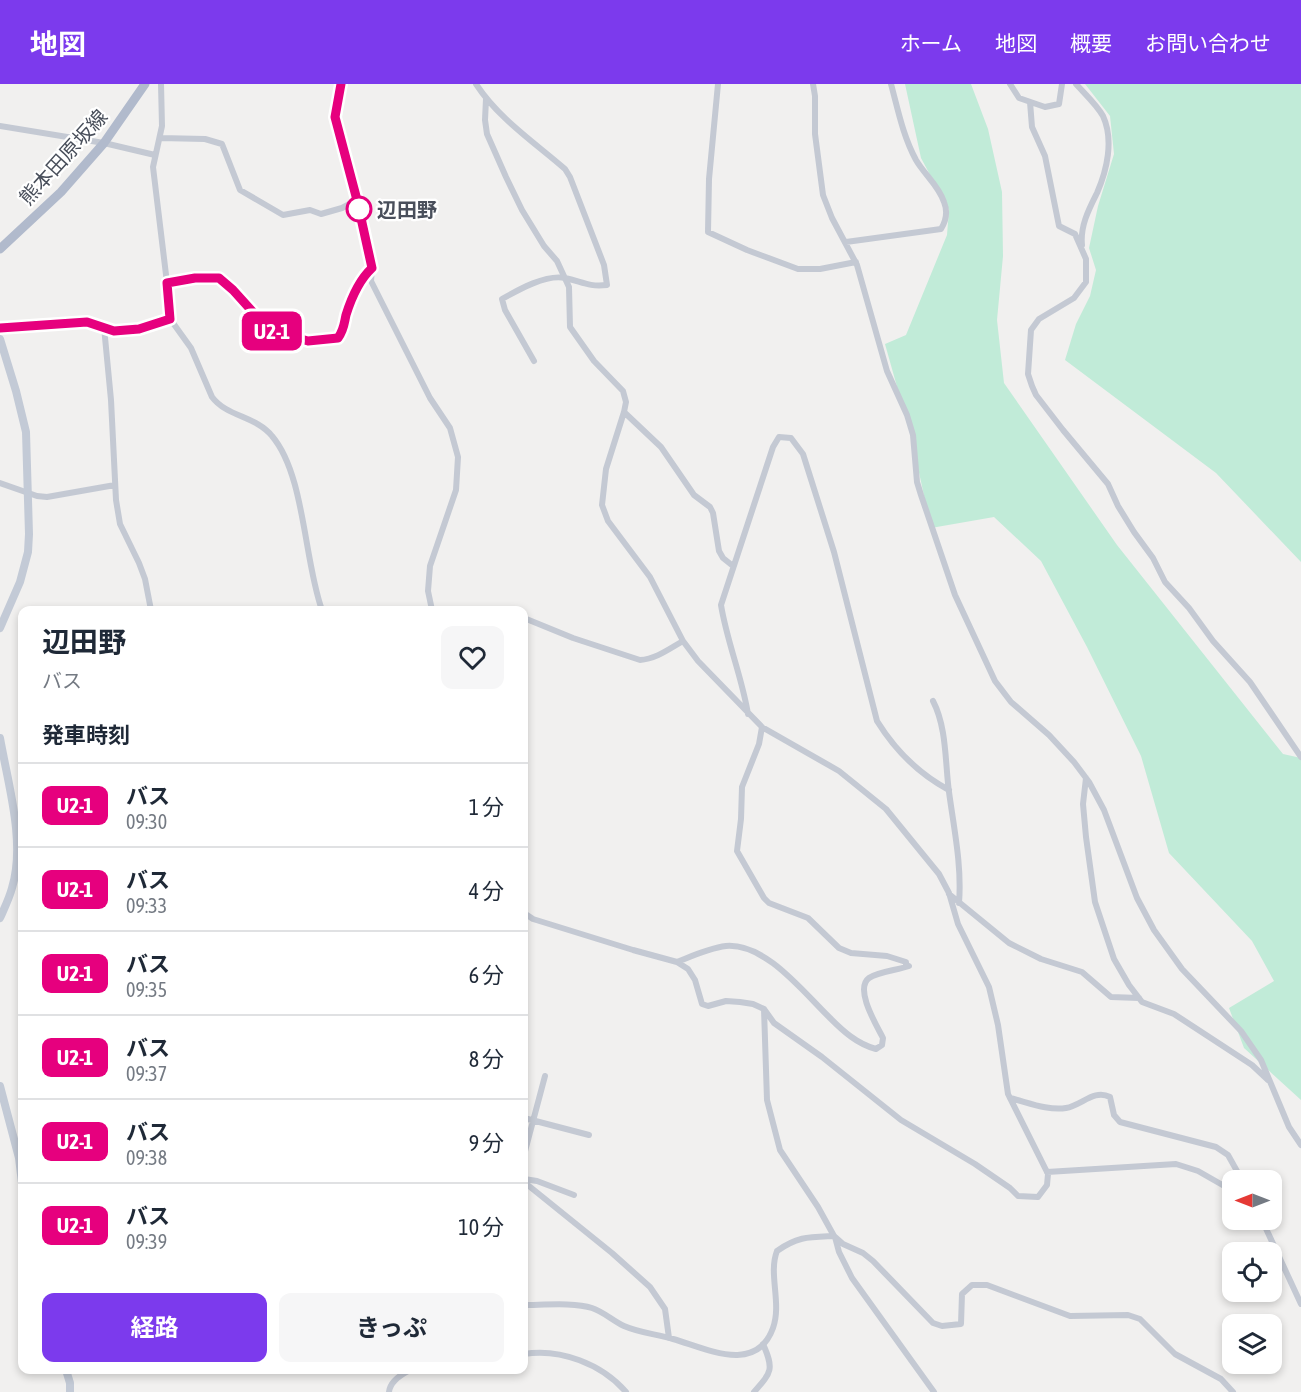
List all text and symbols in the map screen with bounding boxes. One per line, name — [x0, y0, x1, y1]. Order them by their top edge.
text: 地図 — [30, 28, 86, 60]
text: ホーム — [900, 31, 962, 55]
text: 地図 — [995, 31, 1037, 55]
text: 概要 — [1070, 31, 1112, 55]
text: お問い合わせ — [1145, 31, 1271, 55]
street label: 熊本田原坂線 — [14, 105, 112, 209]
marker: 辺田野 — [346, 196, 372, 222]
place label: 辺田野 — [377, 198, 437, 221]
line badge: U2-1 — [230, 312, 314, 350]
text: U2-1 — [254, 319, 290, 343]
text: 辺田野 — [42, 626, 126, 658]
button: heart — [441, 626, 504, 689]
text: バス — [42, 669, 82, 692]
text: 発車時刻 — [42, 722, 130, 748]
text: バス — [126, 783, 170, 809]
text: U2-1 — [57, 793, 93, 817]
text: 1 分 — [469, 794, 504, 820]
text: 09:30 — [126, 810, 167, 833]
text: バス — [126, 867, 170, 893]
text: U2-1 — [57, 877, 93, 901]
text: 4 分 — [469, 878, 504, 904]
text: 09:33 — [126, 894, 167, 917]
text: バス — [126, 951, 170, 977]
text: U2-1 — [57, 961, 93, 985]
text: 6 分 — [469, 962, 504, 988]
text: 09:35 — [126, 978, 167, 1001]
text: バス — [126, 1035, 170, 1061]
text: U2-1 — [57, 1045, 93, 1069]
text: 8 分 — [469, 1046, 504, 1072]
text: 09:37 — [126, 1062, 167, 1085]
text: バス — [126, 1119, 170, 1145]
text: U2-1 — [57, 1129, 93, 1153]
text: 9 分 — [469, 1130, 504, 1156]
text: 09:38 — [126, 1146, 167, 1169]
north arrow — [1222, 1170, 1282, 1230]
map controls — [1222, 1170, 1282, 1374]
text: バス — [126, 1203, 170, 1229]
text: U2-1 — [57, 1213, 93, 1237]
text: 10 分 — [458, 1214, 504, 1240]
text: 09:39 — [126, 1230, 167, 1253]
button: locate — [1222, 1242, 1282, 1302]
button: 経路 — [42, 1293, 267, 1362]
button: きっぷ — [279, 1293, 504, 1362]
button: layers — [1222, 1314, 1282, 1374]

